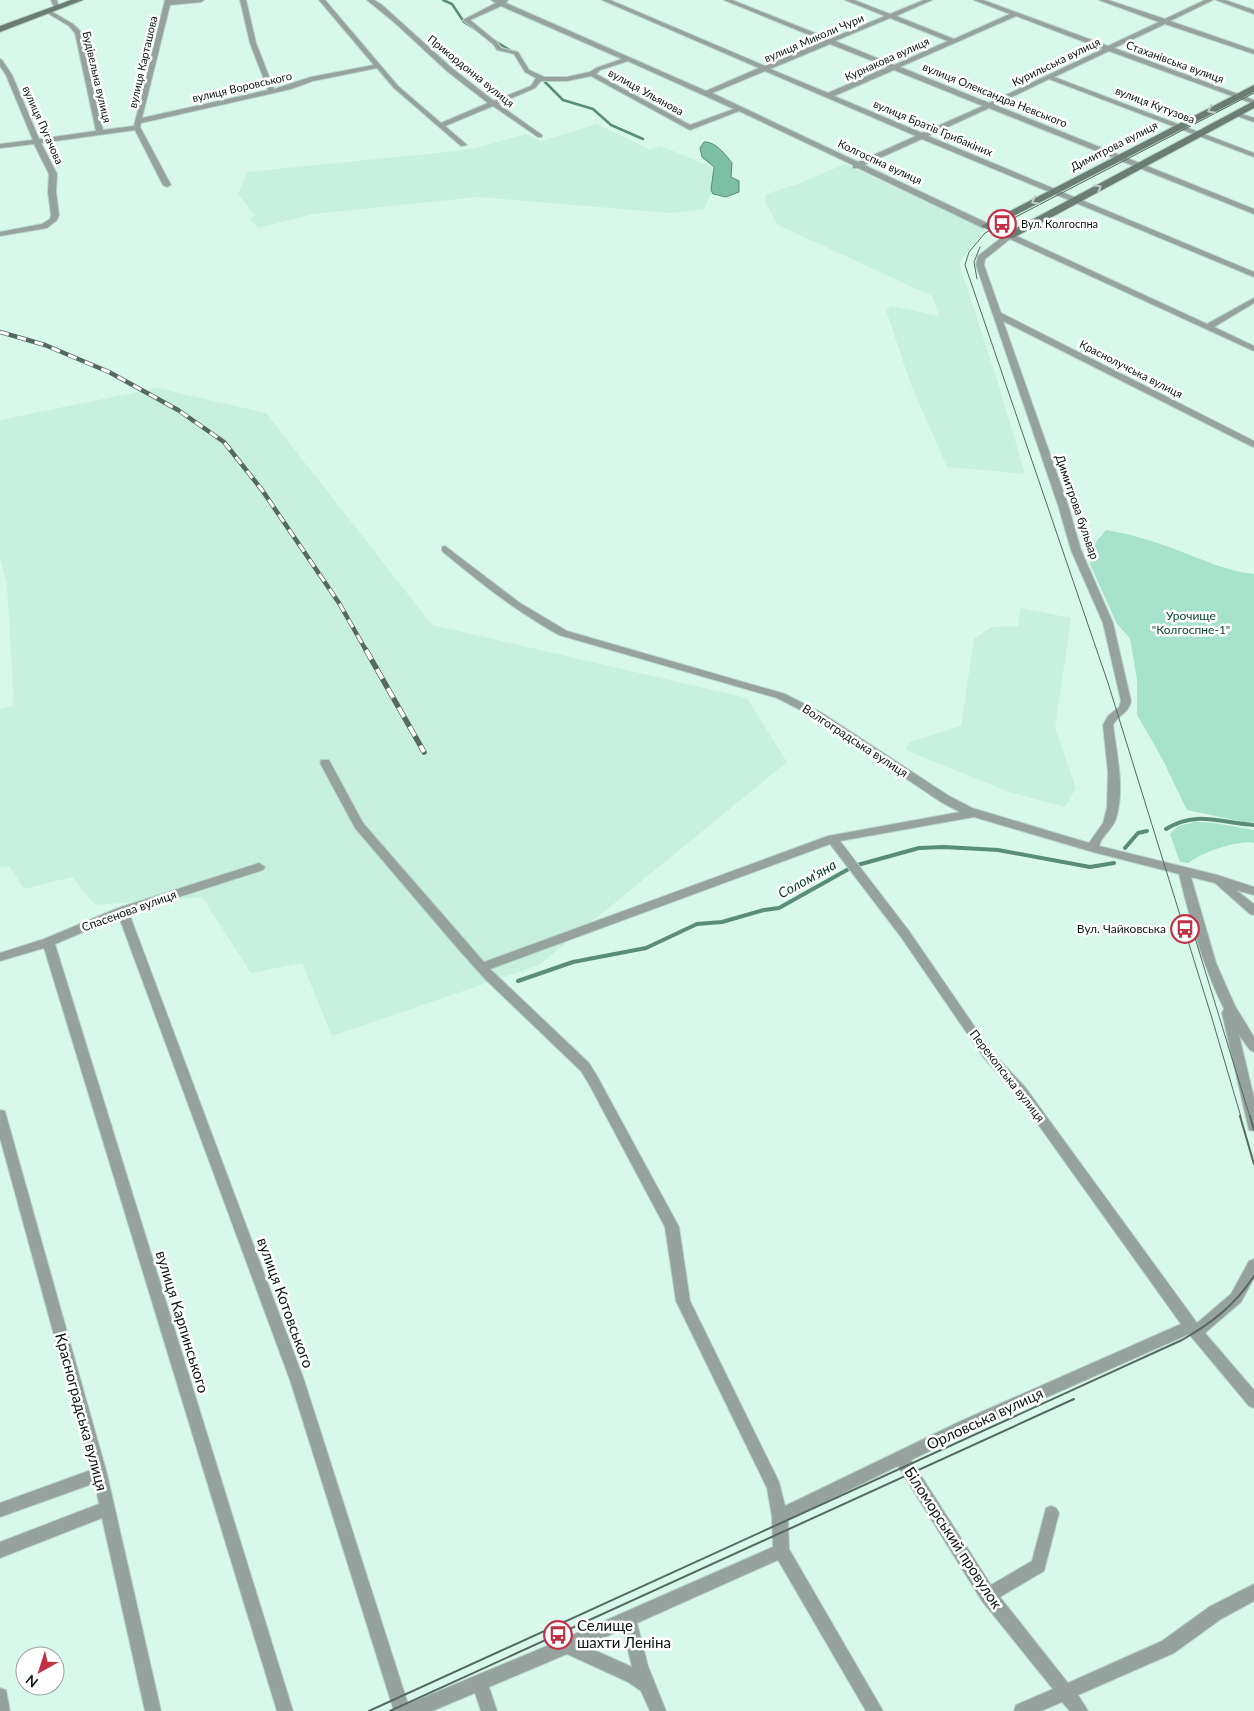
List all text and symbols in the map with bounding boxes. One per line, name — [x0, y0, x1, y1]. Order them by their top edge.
street label: вулиця Миколи Чури — [762, 11, 866, 64]
street label: вулиця Карташова — [126, 15, 159, 109]
street label: Будівельна вулиця — [81, 30, 114, 124]
street label: Прикордонна вулиця — [426, 32, 517, 109]
street label: Курнакова вулиця — [843, 34, 931, 83]
street label: Курильська вулиця — [1010, 35, 1102, 89]
street label: Стаханівська вулиця — [1124, 38, 1226, 85]
street label: вулиця Олександра Невського — [921, 60, 1069, 130]
street label: вулиця Ульянова — [606, 66, 686, 118]
street label: вулиця Воровського — [191, 69, 293, 104]
street label: вулиця Кутузова — [1114, 83, 1197, 126]
street label: вулиця Пугачова — [20, 84, 67, 166]
street label: вулиця Братів Грибакіних — [872, 97, 995, 159]
one-way arrow — [1207, 104, 1216, 114]
street label: Димитрова вулиця — [1068, 118, 1159, 173]
street label: Колгоспна вулиця — [836, 136, 924, 187]
one-way arrow — [1092, 184, 1101, 194]
one-way arrow — [1031, 195, 1040, 205]
bus stop icon: Вул. Колгоспна — [987, 209, 1017, 239]
place label: Вул. Колгоспна — [1021, 217, 1098, 230]
street label: Краснолучська вулиця — [1077, 337, 1185, 400]
street label: Димитрова бульвар — [1052, 452, 1103, 562]
park label: Урочище "Колгоспне-1" — [1152, 608, 1230, 637]
street label: Волгоградська вулиця — [800, 701, 911, 780]
water label: Солом'яна — [775, 856, 839, 901]
street label: Спасенова вулиця — [79, 886, 178, 935]
bus stop icon: Вул. Чайковська — [1170, 914, 1200, 944]
place label: Вул. Чайковська — [1077, 921, 1166, 936]
street label: Перекопська вулиця — [967, 1027, 1048, 1125]
street label: вулиця Котовського — [254, 1235, 318, 1370]
street label: вулиця Карпинського — [153, 1248, 213, 1395]
street label: Красноградська вулиця — [52, 1331, 112, 1493]
street label: Орловська вулиця — [924, 1383, 1046, 1453]
street label: Біломорський провулок — [901, 1463, 1007, 1612]
place label: Селище шахти Леніна — [577, 1616, 671, 1651]
bus stop icon: Селище шахти Леніна — [543, 1620, 573, 1650]
north arrow — [15, 1646, 65, 1696]
text: N — [22, 1671, 41, 1691]

